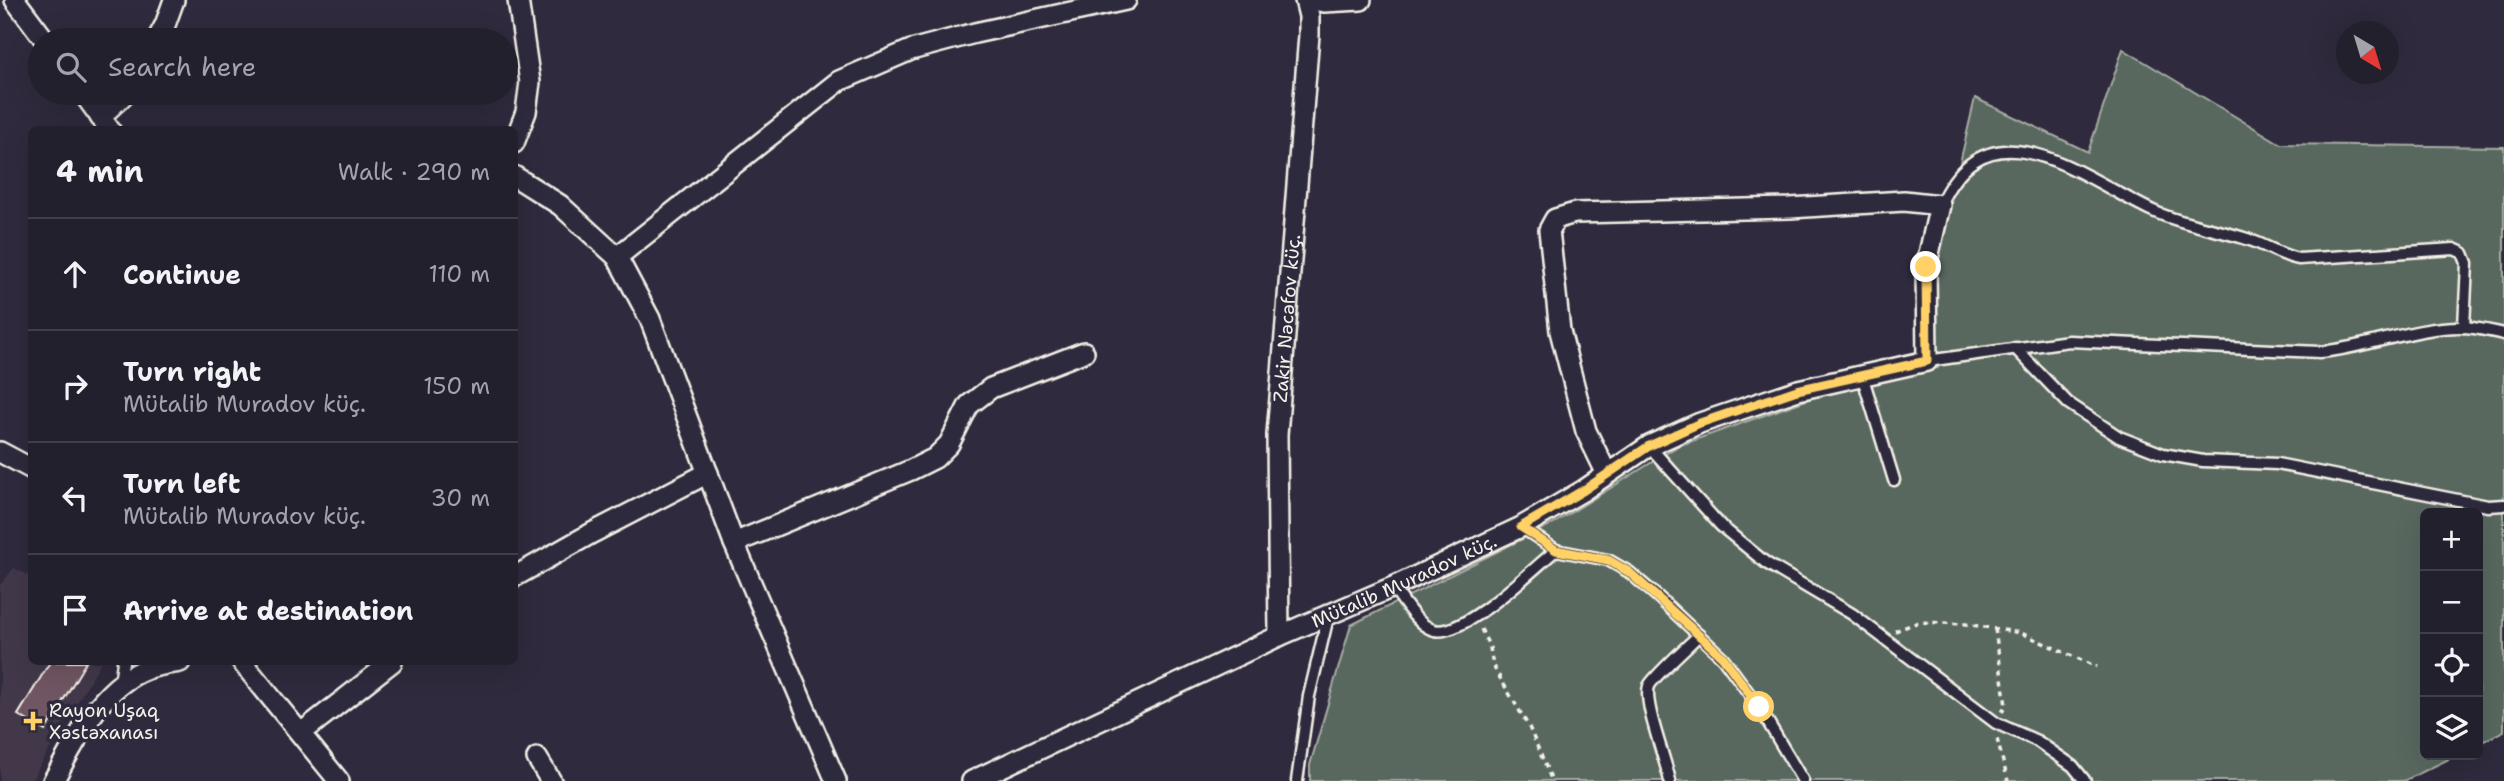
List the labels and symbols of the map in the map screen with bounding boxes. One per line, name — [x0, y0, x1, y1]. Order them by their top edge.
north arrow — [2336, 21, 2399, 84]
street label: Zakir Nəcəfov küç. — [1267, 233, 1306, 403]
route end — [1910, 251, 1941, 282]
street label: Mütalib Muradov küç. — [1307, 528, 1500, 633]
route start — [1743, 691, 1774, 722]
place label: Rayon Uşaq Xəstəxanası — [49, 698, 160, 745]
marker: Rayon Uşaq Xəstəxanası — [23, 711, 43, 731]

